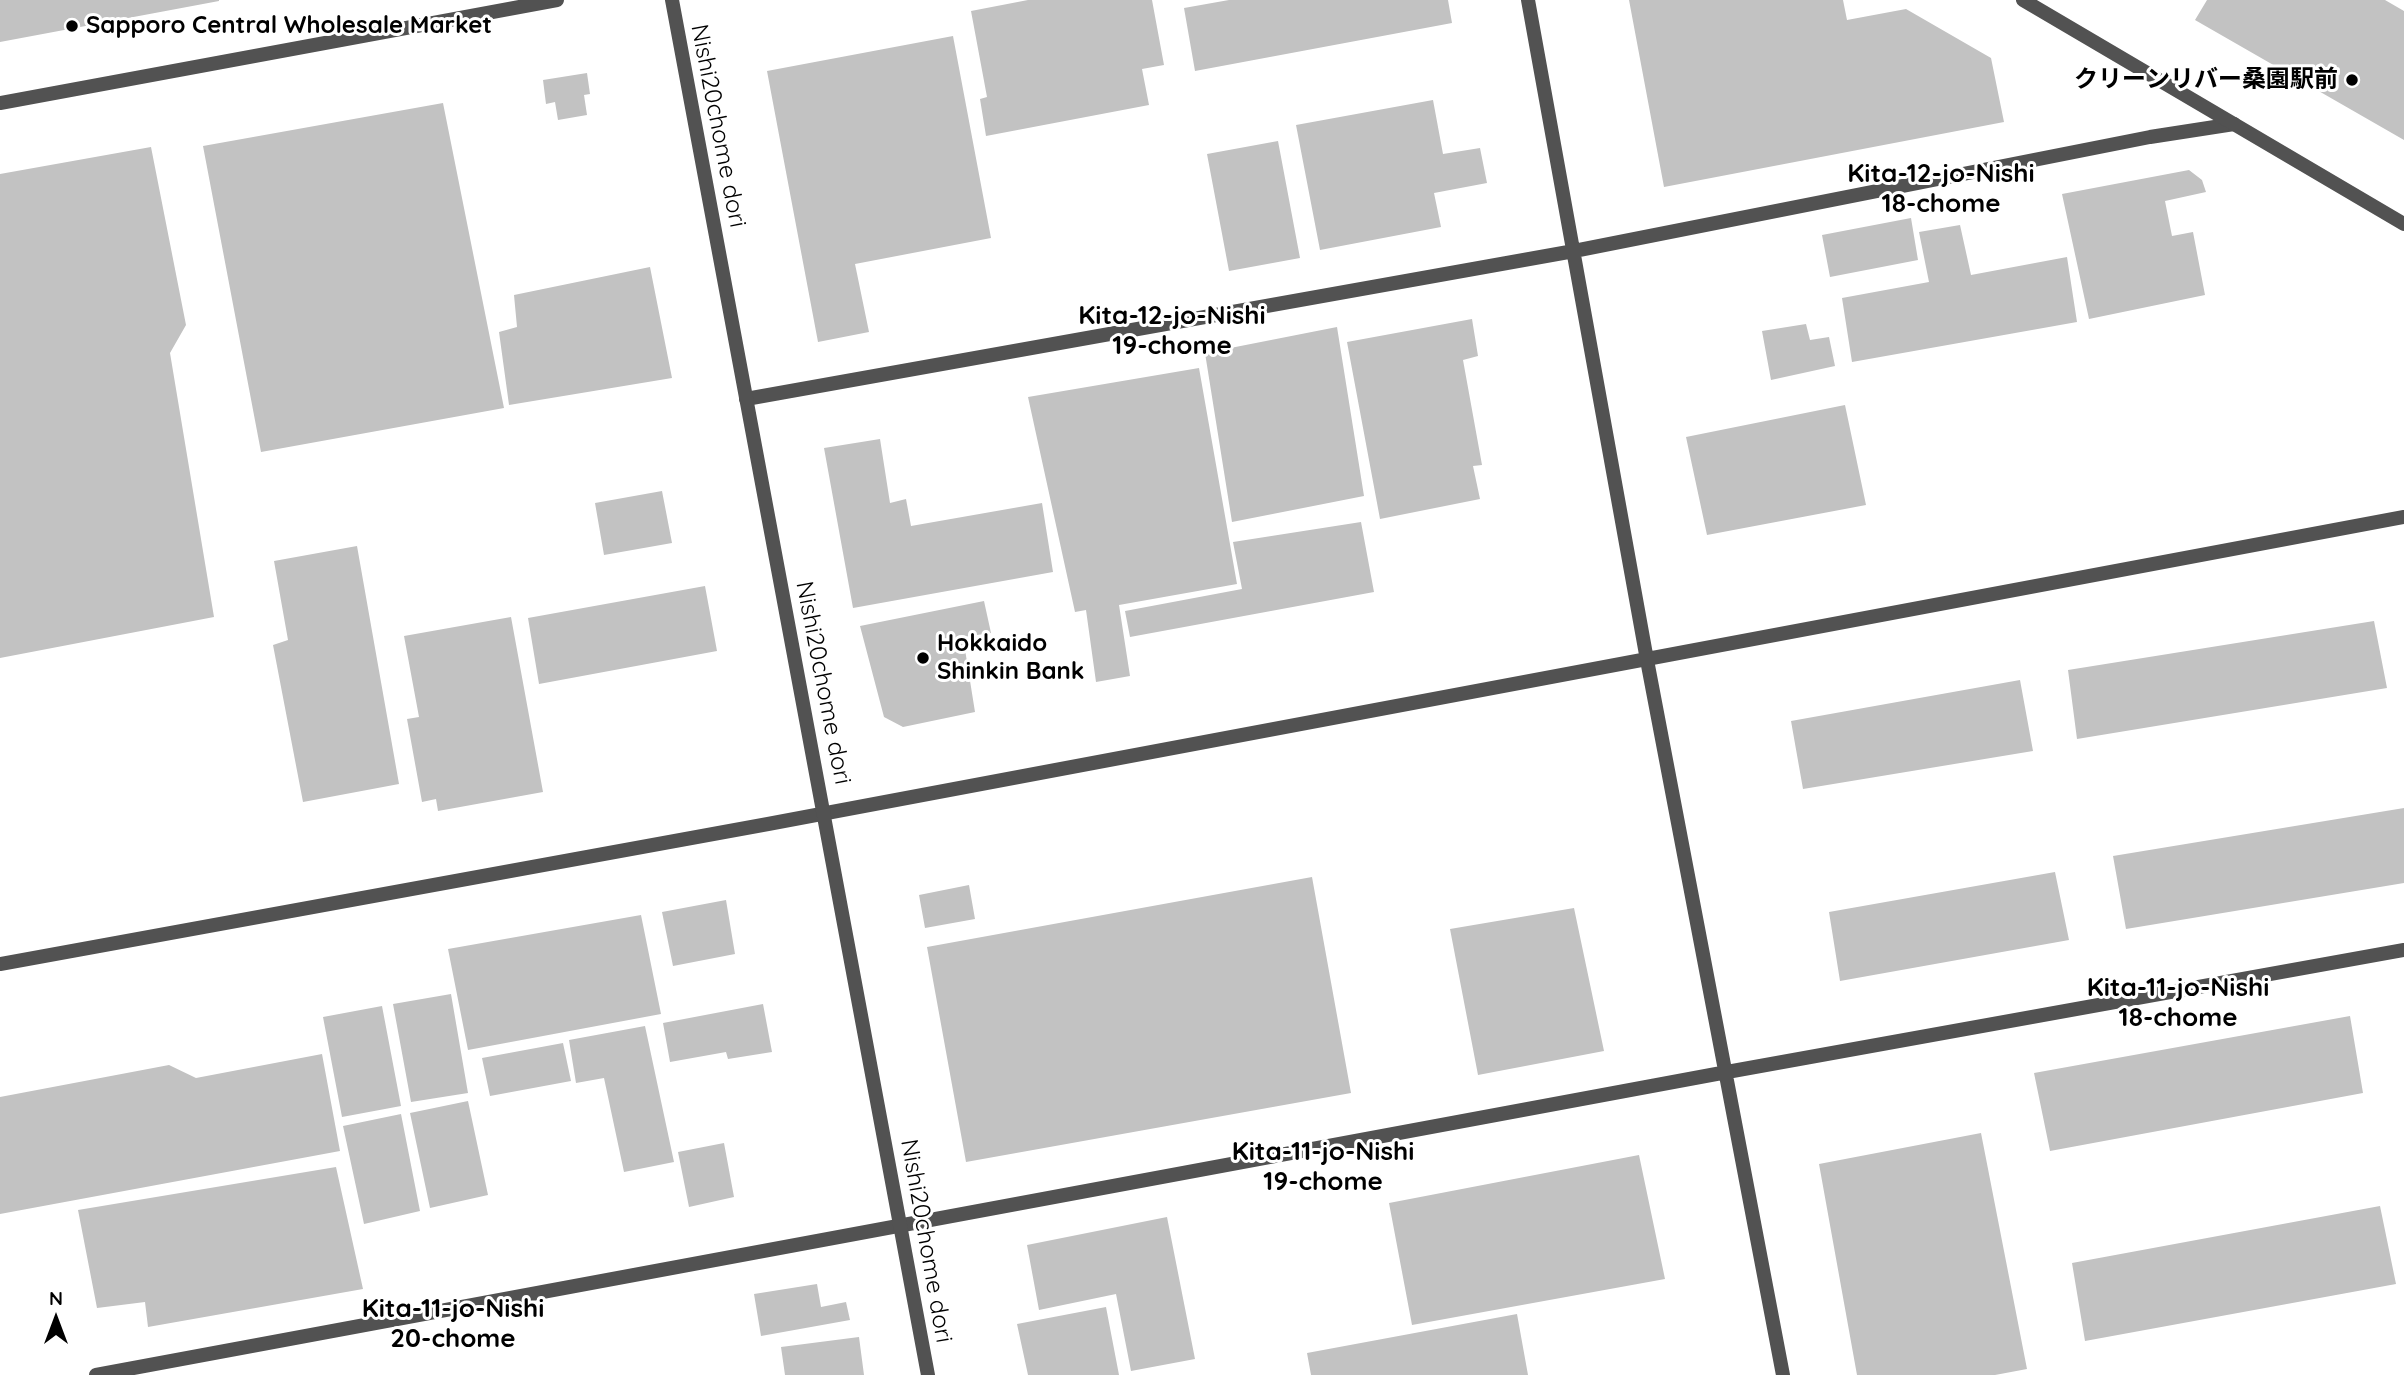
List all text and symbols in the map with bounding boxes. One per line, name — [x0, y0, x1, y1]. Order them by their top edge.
place label: Sapporo Central Wholesale Market — [86, 12, 492, 40]
marker: Sapporo Central Wholesale Market — [64, 18, 80, 34]
street label: Nishi20chome dori — [684, 22, 752, 230]
place label: クリーンリバー桑園駅前 — [2074, 66, 2338, 94]
marker: クリーンリバー桑園駅前 — [2344, 72, 2360, 88]
district label: Kita-12-jo-Nishi 18-chome — [1847, 158, 2035, 220]
district label: Kita-12-jo-Nishi 19-chome — [1078, 300, 1266, 362]
street label: Nishi20chome dori — [789, 579, 857, 787]
place label: Hokkaido Shinkin Bank — [937, 630, 1084, 686]
marker: Hokkaido Shinkin Bank — [915, 650, 931, 666]
district label: Kita-11-jo-Nishi 18-chome — [2087, 972, 2269, 1034]
district label: Kita-11-jo-Nishi 19-chome — [1232, 1136, 1414, 1198]
street label: Nishi20chome dori — [894, 1137, 958, 1345]
north arrow — [21, 1284, 91, 1354]
text: N — [49, 1286, 63, 1310]
district label: Kita-11-jo-Nishi 20-chome — [362, 1293, 544, 1354]

